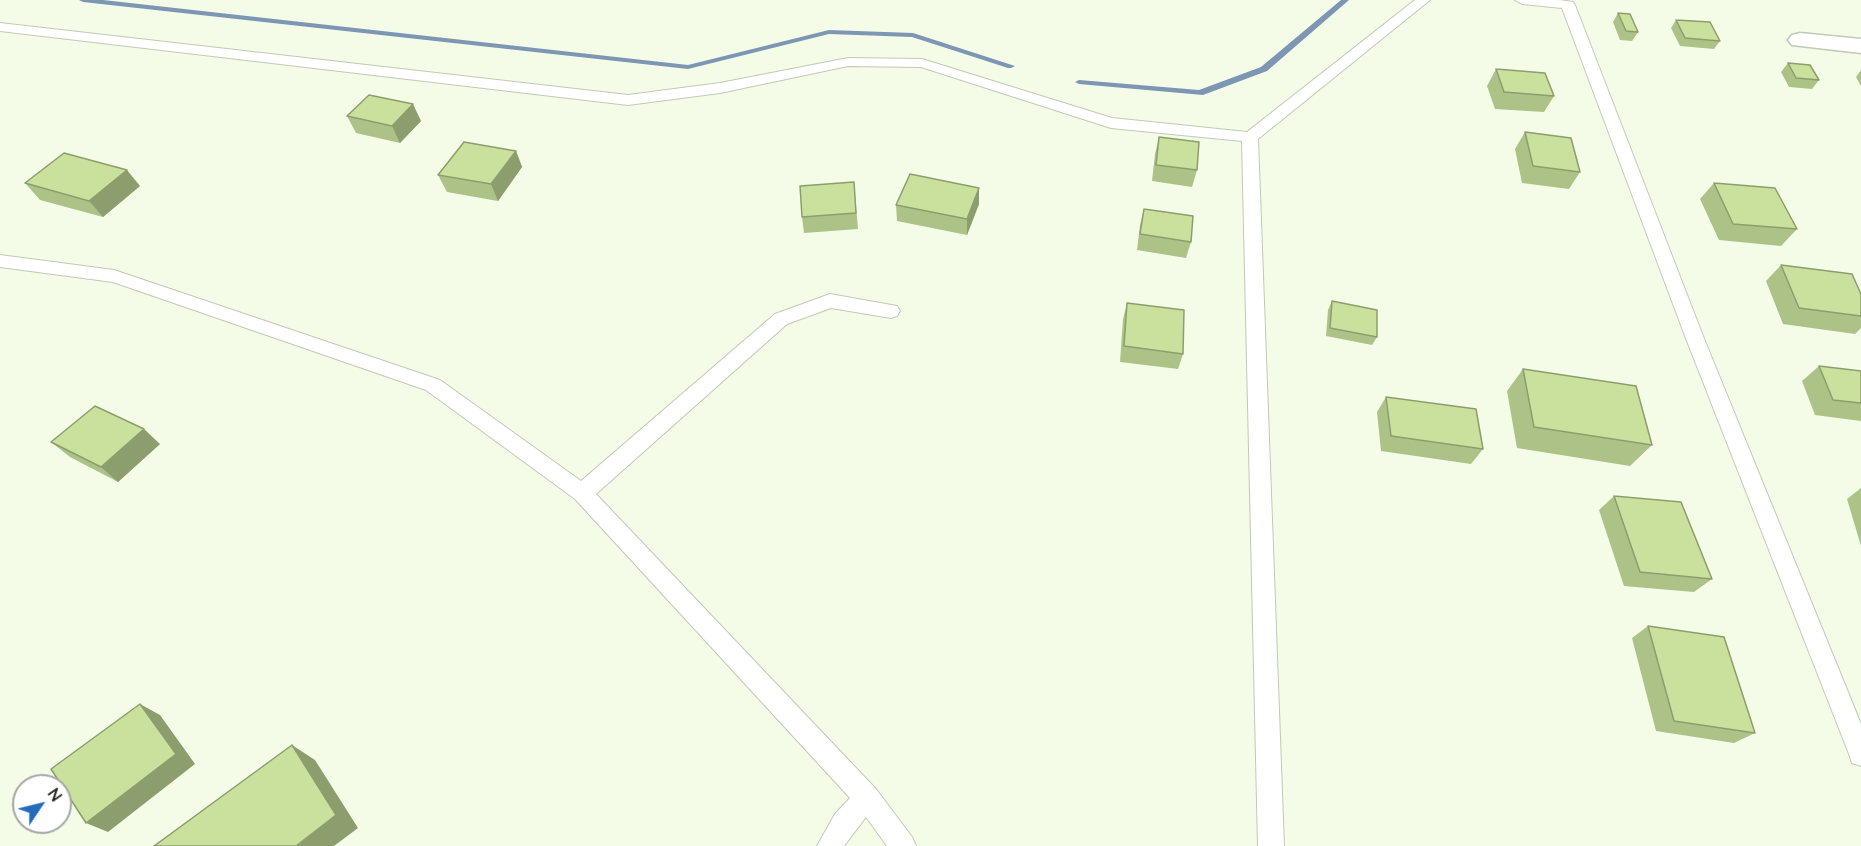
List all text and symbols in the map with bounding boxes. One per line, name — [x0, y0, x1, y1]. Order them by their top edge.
north arrow — [12, 774, 72, 834]
text: N — [44, 784, 67, 805]

